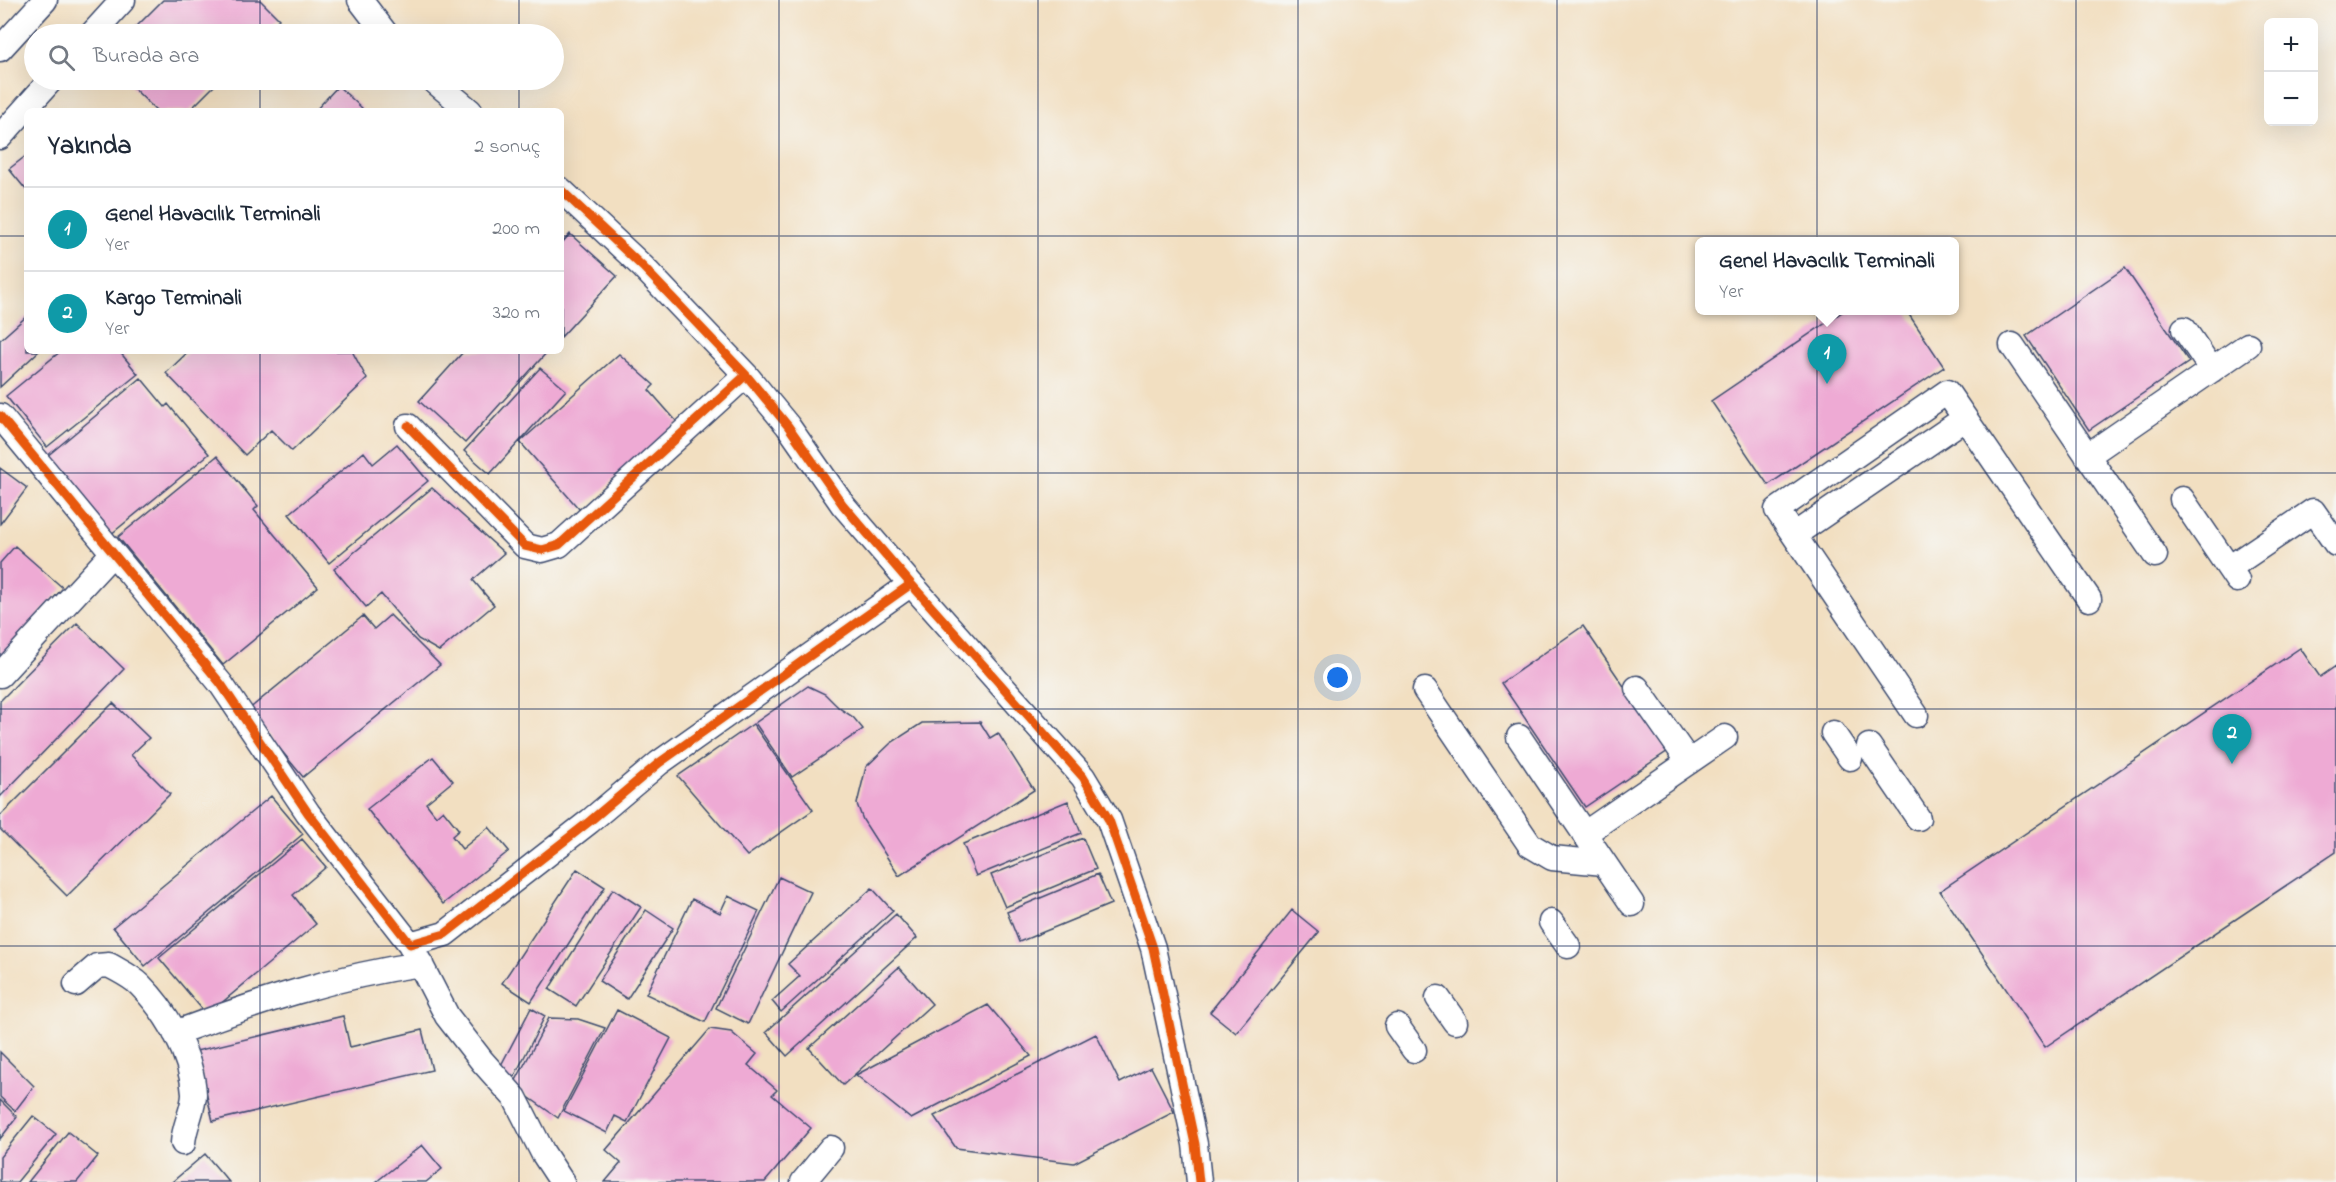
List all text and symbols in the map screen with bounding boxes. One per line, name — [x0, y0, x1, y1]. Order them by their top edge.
map controls — [2264, 18, 2318, 126]
button: + — [2264, 18, 2318, 72]
search box — [24, 24, 564, 90]
icon: search — [45, 41, 78, 74]
text: Burada ara — [93, 41, 199, 73]
button: − — [2264, 72, 2318, 126]
text: Yakında — [48, 128, 132, 166]
text: 2 sonuç — [474, 133, 540, 162]
text: Genel Havacılık Terminali — [105, 199, 321, 231]
text: 1 — [64, 215, 71, 244]
text: 200 m — [492, 215, 540, 244]
text: Yer — [105, 231, 129, 260]
popup — [1695, 237, 1959, 315]
text: Genel Havacılık Terminali — [1719, 246, 1935, 278]
text: Yer — [1719, 278, 1743, 307]
text: Kargo Terminali — [105, 283, 242, 315]
text: 2 — [63, 299, 72, 328]
text: 320 m — [493, 299, 540, 328]
text: Yer — [105, 315, 129, 344]
pin: 1 — [1808, 334, 1846, 384]
your location — [1323, 663, 1352, 692]
pin: 2 — [2212, 714, 2252, 764]

